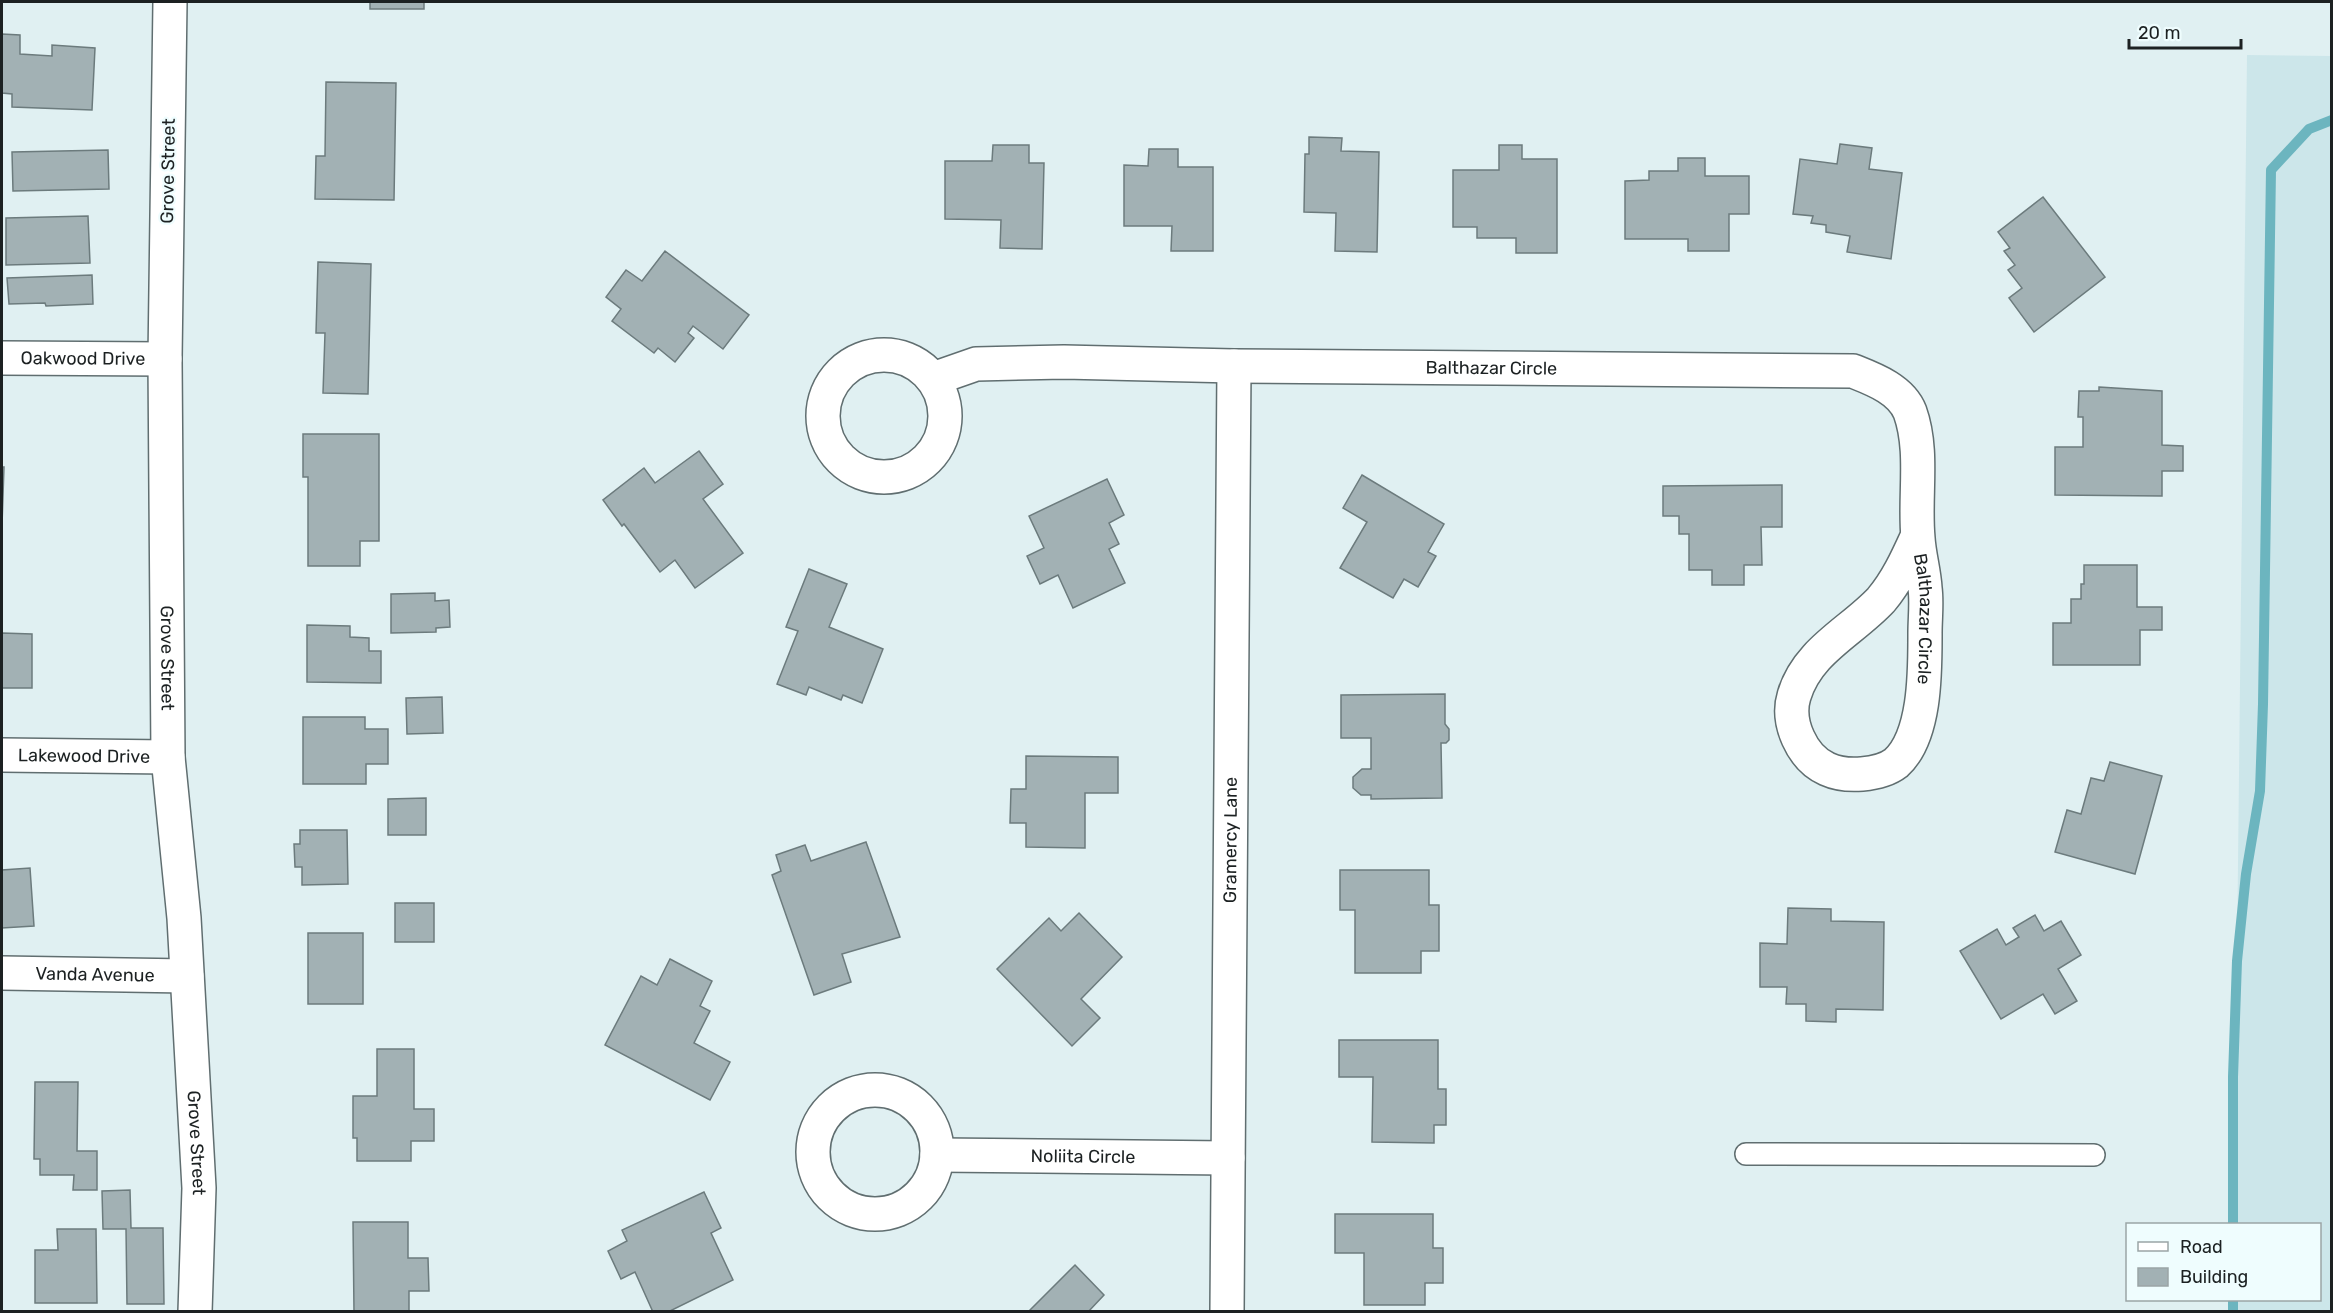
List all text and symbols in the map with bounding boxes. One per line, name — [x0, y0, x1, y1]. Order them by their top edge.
scale bar — [2129, 12, 2242, 50]
text: 20 m — [2138, 22, 2180, 44]
street label: Grove Street — [156, 118, 180, 224]
street label: Oakwood Drive — [21, 347, 145, 370]
street label: Balthazar Circle — [1425, 357, 1557, 380]
street label: Balthazar Circle — [1909, 551, 1937, 685]
street label: Grove Street — [156, 605, 179, 711]
street label: Lakewood Drive — [18, 744, 150, 768]
street label: Gramercy Lane — [1219, 777, 1242, 903]
street label: Vanda Avenue — [35, 963, 155, 986]
street label: Grove Street — [183, 1090, 210, 1196]
street label: Noliita Circle — [1030, 1145, 1136, 1168]
legend — [2126, 1223, 2321, 1301]
text: Road — [2180, 1236, 2223, 1258]
text: Building — [2180, 1266, 2248, 1288]

